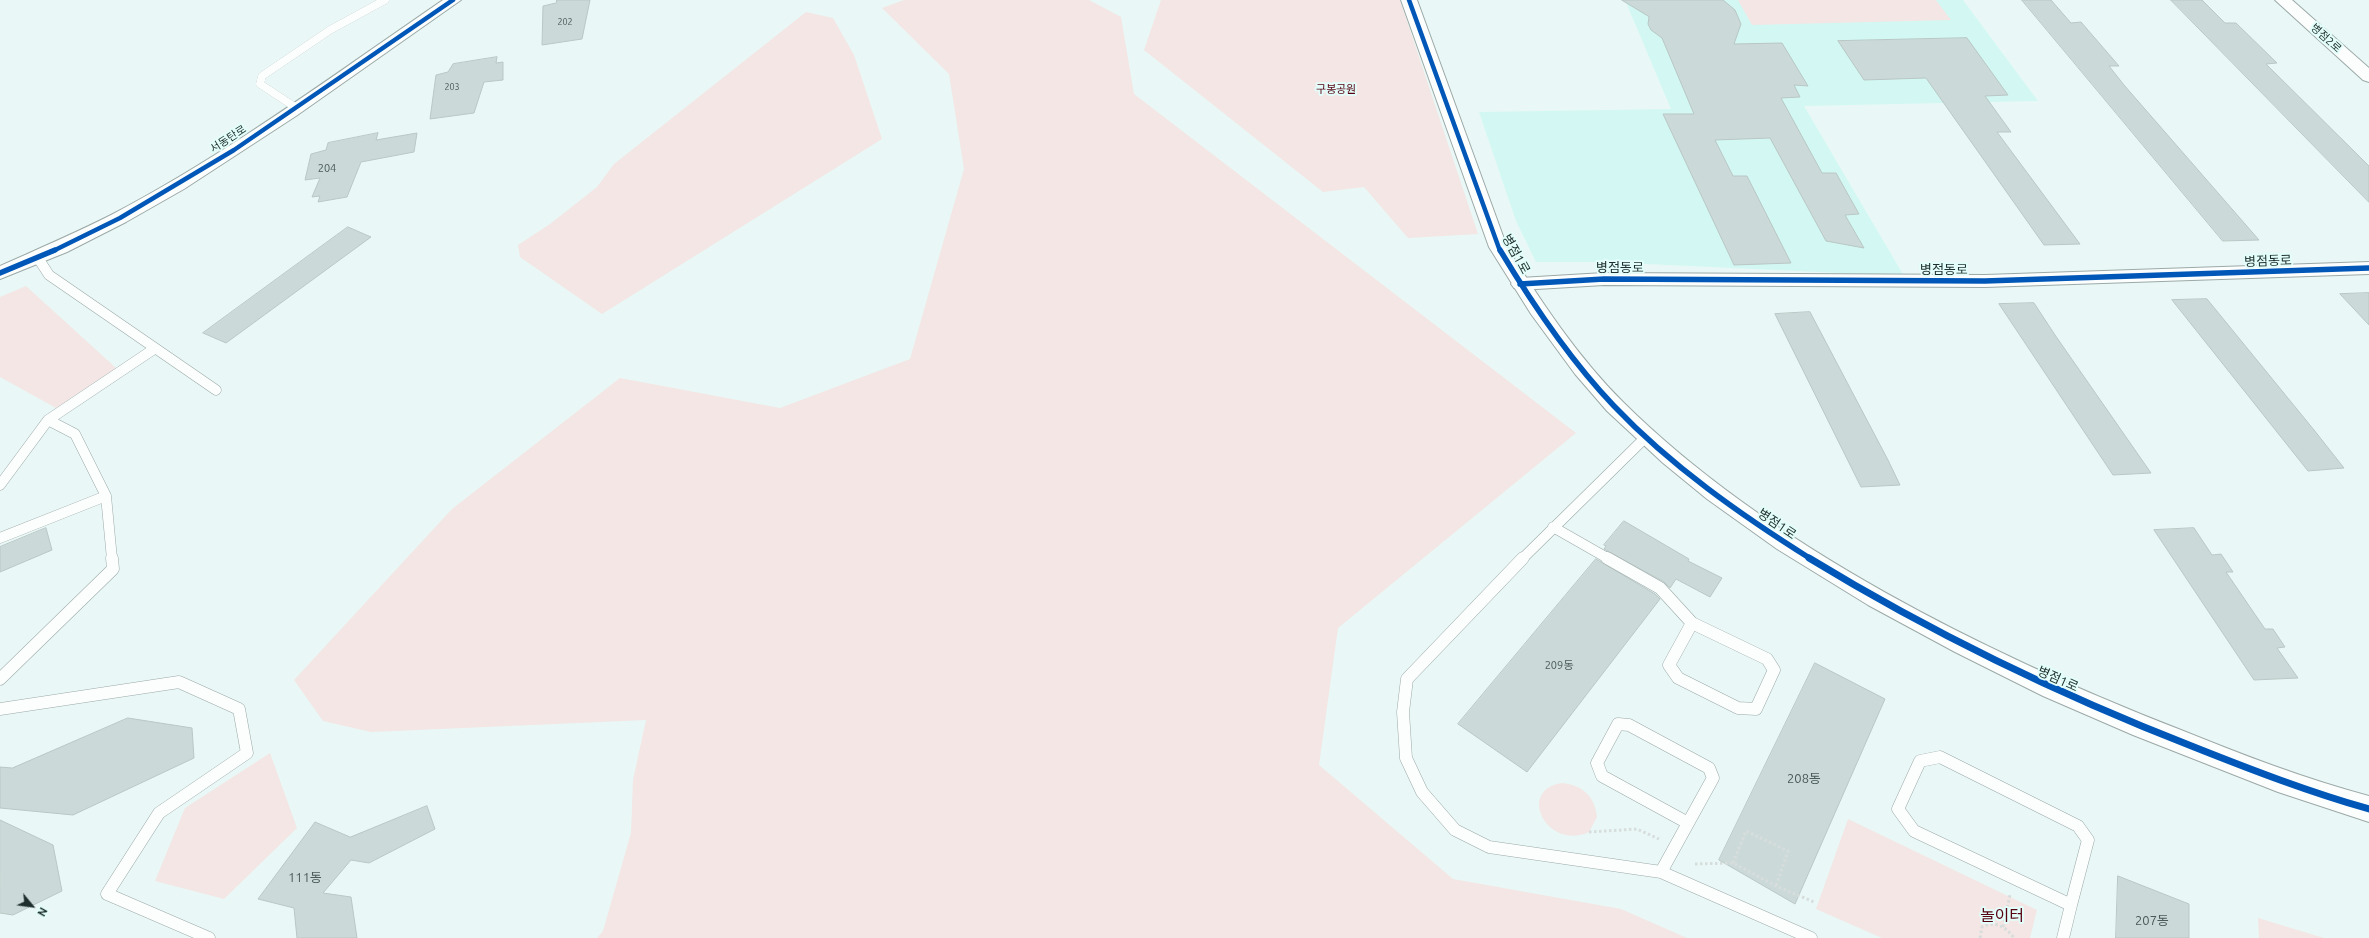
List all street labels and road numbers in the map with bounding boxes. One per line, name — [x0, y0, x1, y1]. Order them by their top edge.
street label: 병점2로 — [2308, 21, 2344, 55]
street label: 서동탄로 — [207, 122, 249, 156]
street label: 병점1로 — [1499, 231, 1533, 277]
street label: 병점동로 — [2244, 252, 2292, 270]
street label: 병점동로 — [1596, 260, 1644, 276]
street label: 병점동로 — [1920, 262, 1968, 278]
street label: 병점1로 — [1755, 505, 1799, 543]
street label: 병점1로 — [2035, 663, 2081, 695]

